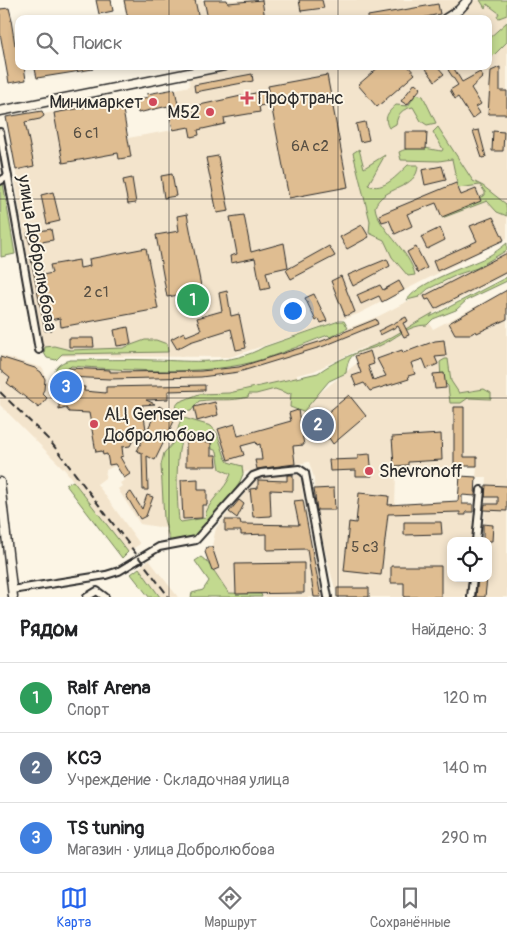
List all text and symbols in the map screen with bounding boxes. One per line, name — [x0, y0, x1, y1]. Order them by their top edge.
search box — [15, 15, 492, 70]
icon: search — [33, 29, 61, 57]
text: Поиск — [73, 31, 123, 55]
place label: Профтранс — [258, 87, 344, 110]
place label: Минимаркет — [49, 91, 143, 114]
marker: Профтранс — [240, 91, 254, 105]
marker: Минимаркет — [147, 96, 159, 108]
place label: M52 — [167, 101, 200, 124]
marker: M52 — [204, 106, 216, 118]
house number: 6 с1 — [73, 124, 99, 143]
house number: 6А с2 — [291, 137, 329, 156]
street label: улица Добролюбова — [12, 172, 62, 333]
pin: 1 — [177, 281, 209, 319]
house number: 2 с1 — [83, 283, 109, 302]
your location — [280, 298, 306, 324]
pin: 3 — [50, 368, 82, 406]
place label: АЦ Genser Добролюбово — [103, 403, 215, 447]
pin: 2 — [302, 406, 334, 444]
marker: АЦ Genser Добролюбово — [88, 418, 100, 430]
place label: Shevronoff — [379, 460, 463, 483]
marker: Shevronoff — [363, 465, 375, 477]
map controls — [447, 537, 492, 582]
button: locate — [447, 537, 492, 582]
house number: 5 с3 — [351, 538, 379, 557]
text: Рядом — [20, 616, 78, 643]
text: Найдено: 3 — [411, 620, 487, 640]
text: Ralf Arena — [67, 676, 151, 700]
text: 1 — [33, 688, 39, 708]
text: 120 m — [443, 688, 487, 708]
text: Спорт — [67, 700, 109, 720]
text: КСЭ — [67, 746, 101, 770]
text: 2 — [32, 758, 40, 778]
text: 140 m — [443, 758, 487, 778]
text: Учреждение · Складочная улица — [67, 770, 289, 790]
text: TS tuning — [67, 816, 144, 840]
text: 3 — [32, 828, 40, 848]
text: 290 m — [441, 828, 487, 848]
text: Магазин · улица Добролюбова — [67, 840, 275, 860]
tab: Карта — [56, 884, 91, 931]
tab: Маршрут — [204, 884, 257, 931]
tab: Сохранённые — [370, 884, 451, 931]

